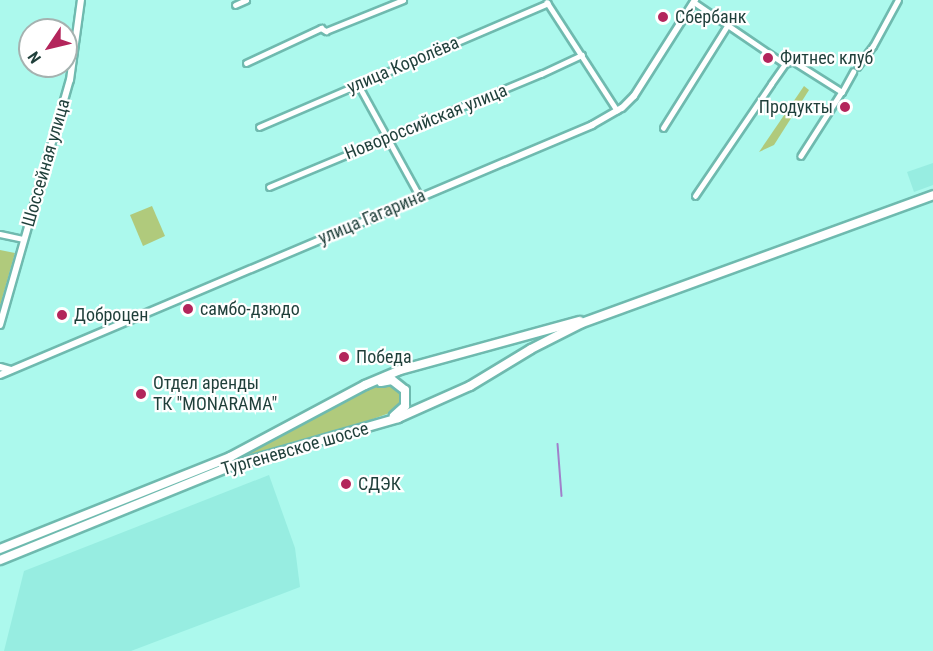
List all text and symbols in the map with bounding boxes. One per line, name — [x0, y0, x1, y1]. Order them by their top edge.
place label: Сбербанк — [675, 6, 746, 28]
marker: Сбербанк — [656, 10, 670, 24]
north arrow — [18, 18, 78, 78]
street label: улица Королёва — [344, 32, 462, 98]
place label: Фитнес клуб — [780, 47, 873, 69]
text: N — [24, 48, 45, 67]
marker: Фитнес клуб — [761, 51, 775, 65]
street label: Новороссийская улица — [342, 80, 510, 164]
place label: Продукты — [759, 96, 833, 118]
street label: Шоссейная улица — [17, 97, 75, 229]
marker: Продукты — [838, 100, 852, 114]
street label: улица Гагарина — [315, 185, 429, 249]
place label: самбо-дзюдо — [200, 298, 300, 320]
marker: самбо-дзюдо — [181, 302, 195, 316]
place label: Доброцен — [74, 304, 148, 326]
marker: Доброцен — [55, 308, 69, 322]
place label: Победа — [356, 346, 412, 368]
marker: Победа — [337, 350, 351, 364]
place label: Отдел аренды ТК "MONARAMA" — [153, 373, 277, 416]
marker: Отдел аренды ТК "MONARAMA" — [134, 387, 148, 401]
street label: Тургеневское шоссе — [219, 418, 371, 480]
place label: СДЭК — [358, 473, 401, 495]
marker: СДЭК — [339, 477, 353, 491]

